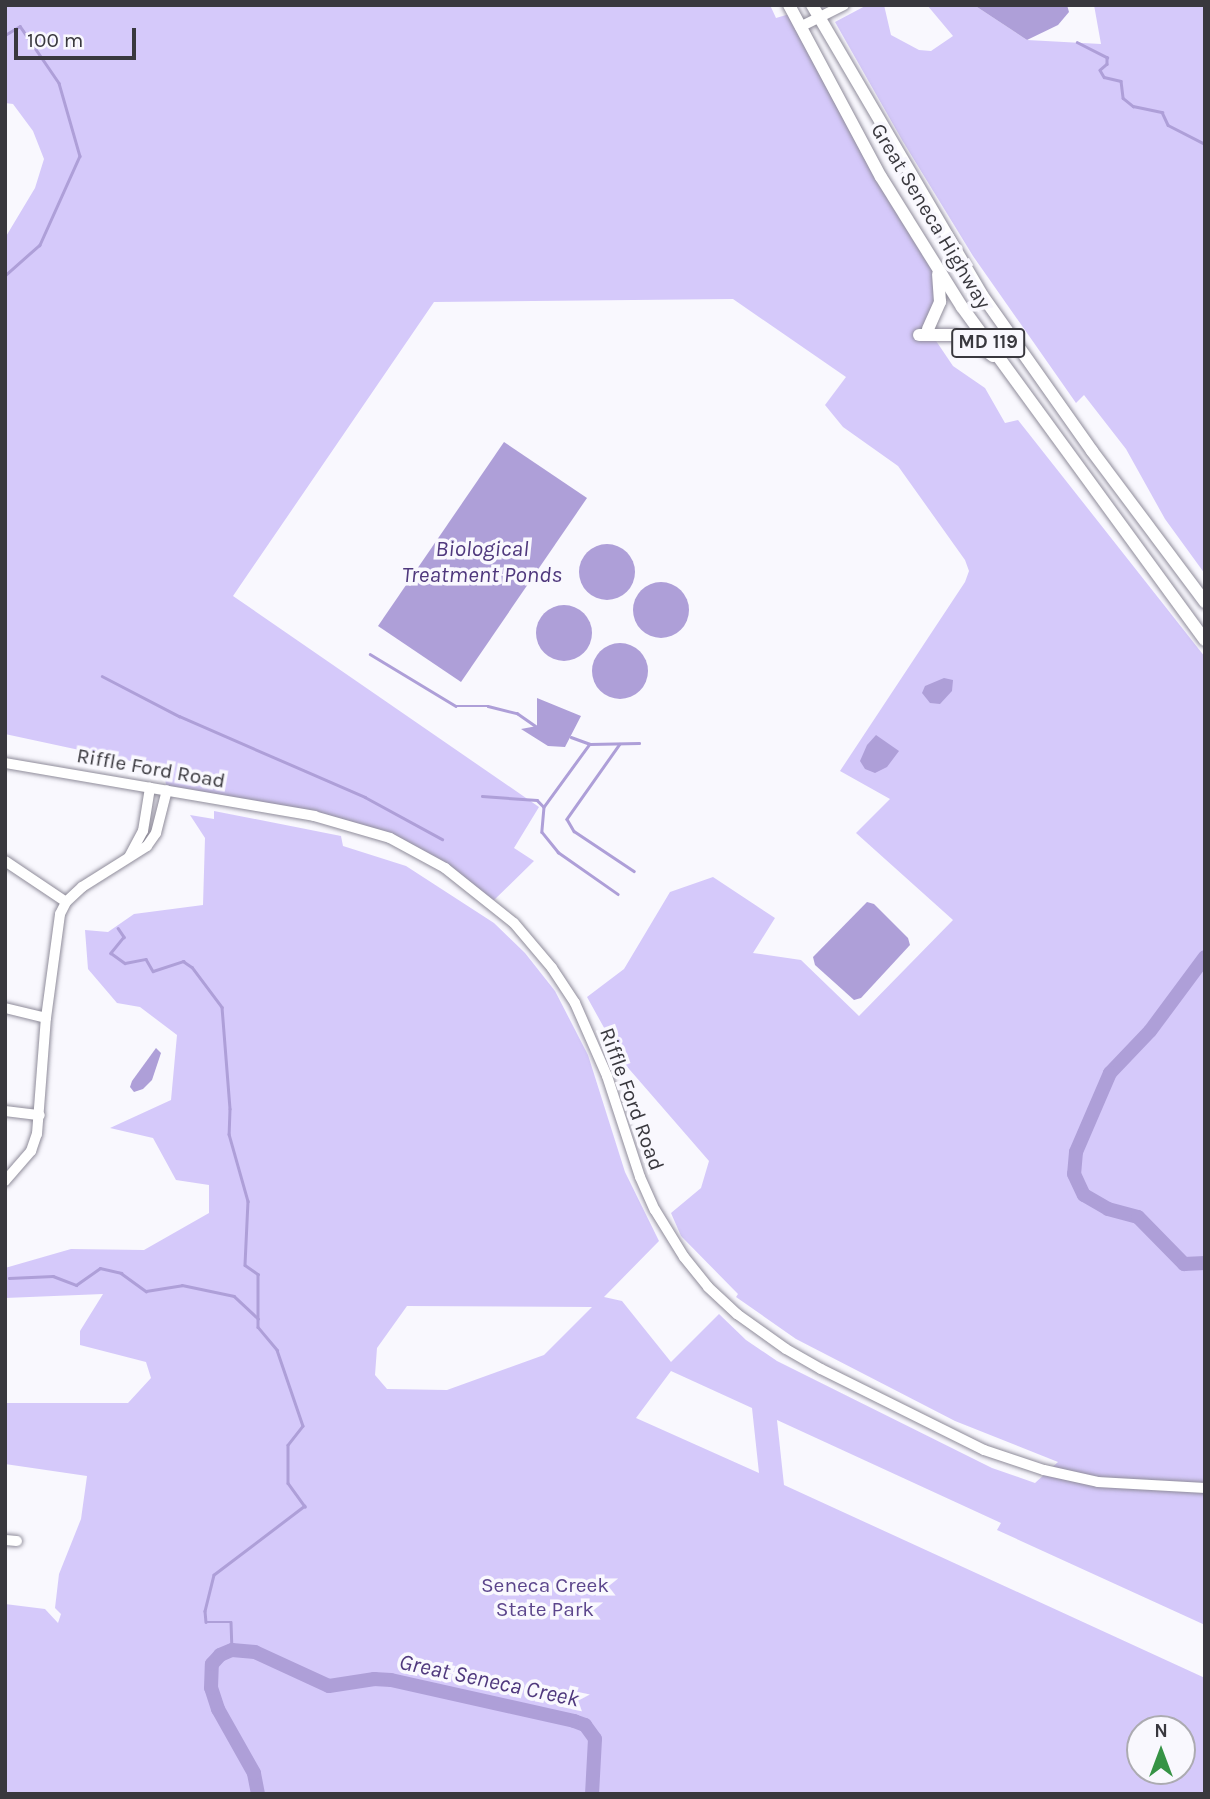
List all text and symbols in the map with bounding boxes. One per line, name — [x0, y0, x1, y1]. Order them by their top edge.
scale bar — [18, 14, 140, 58]
text: 100 m — [27, 28, 84, 52]
street label: Great Seneca Highway — [866, 119, 996, 313]
road number: MD 119 — [950, 328, 1026, 358]
water label: Biological Treatment Ponds — [402, 535, 562, 589]
street label: Riffle Ford Road — [75, 743, 227, 793]
street label: Riffle Ford Road — [594, 1024, 670, 1174]
park label: Seneca Creek State Park — [481, 1572, 609, 1622]
water label: Great Seneca Creek — [397, 1648, 581, 1714]
north arrow — [1126, 1715, 1196, 1785]
text: N — [1154, 1720, 1168, 1742]

